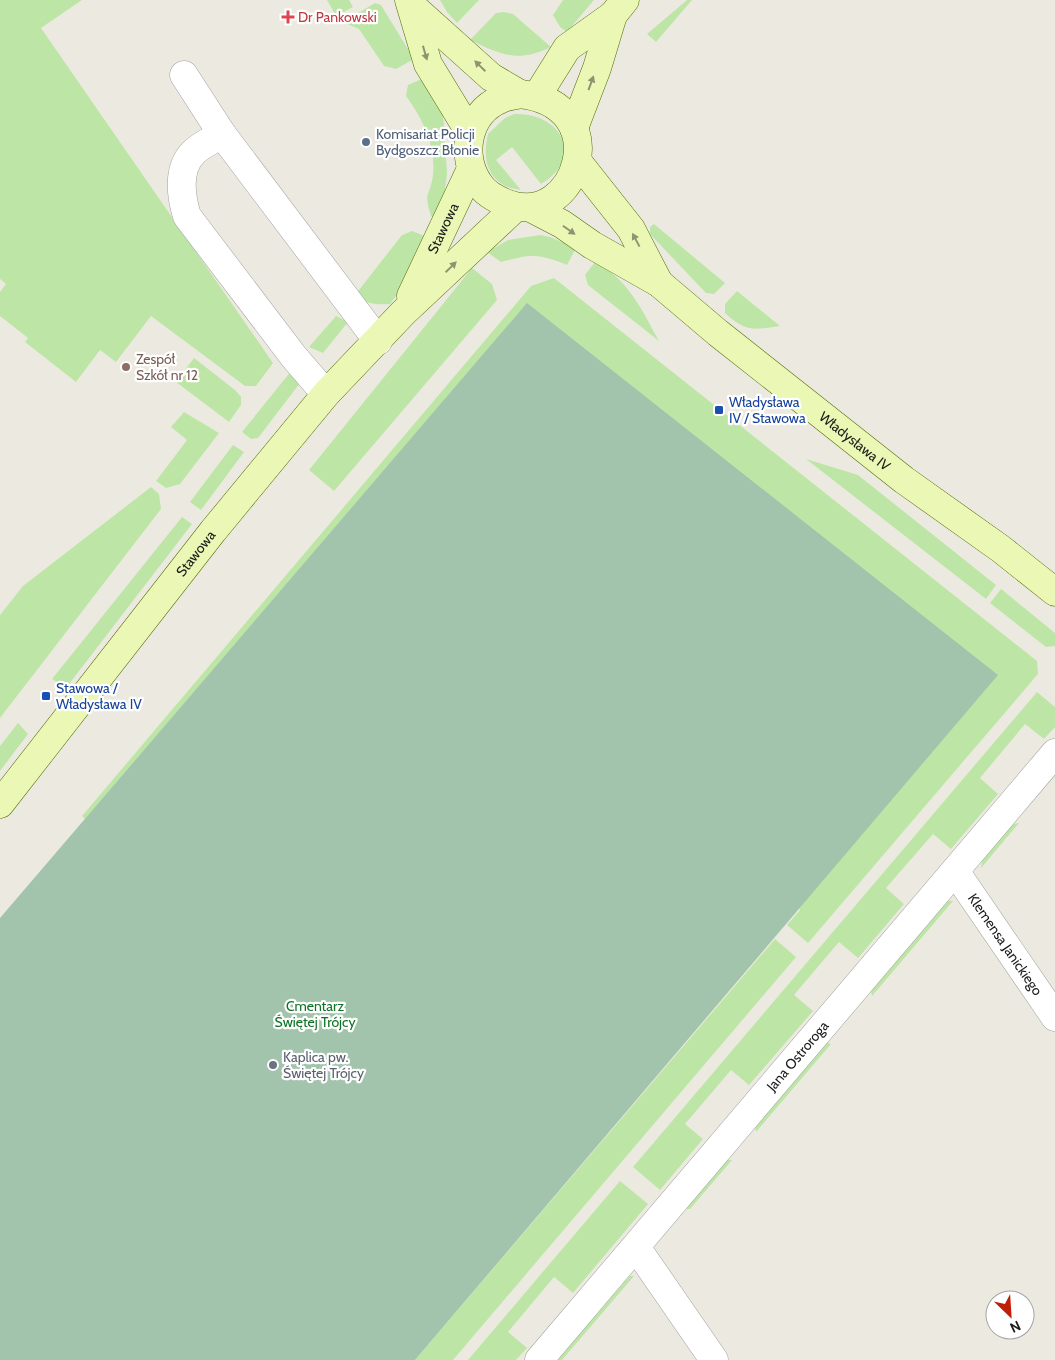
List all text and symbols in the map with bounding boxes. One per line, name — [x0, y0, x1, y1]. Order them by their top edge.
place label: Dr Pankowski — [298, 8, 377, 26]
marker: Dr Pankowski — [282, 11, 294, 23]
one-way arrow — [422, 45, 430, 60]
one-way arrow — [474, 60, 486, 72]
one-way arrow — [588, 75, 596, 90]
place label: Komisariat Policji Bydgoszcz Błonie — [376, 125, 479, 159]
marker: Komisariat Policji Bydgoszcz Błonie — [360, 136, 372, 148]
street label: Stawowa — [423, 200, 463, 256]
one-way arrow — [563, 225, 576, 235]
one-way arrow — [632, 232, 640, 247]
one-way arrow — [444, 261, 456, 273]
place label: Zespół Szkół nr 12 — [136, 350, 198, 384]
marker: Zespół Szkół nr 12 — [120, 361, 132, 373]
place label: Władysława IV / Stawowa — [729, 393, 806, 427]
marker: Władysława IV / Stawowa — [713, 404, 725, 416]
street label: Władysława IV — [816, 407, 894, 475]
street label: Stawowa — [172, 526, 219, 580]
place label: Stawowa / Władysława IV — [56, 679, 142, 713]
marker: Stawowa / Władysława IV — [40, 690, 52, 702]
street label: Klemensa Janickiego — [964, 890, 1047, 999]
park label: Cmentarz Świętej Trójcy — [275, 997, 355, 1031]
street label: Jana Ostroroga — [762, 1017, 833, 1096]
place label: Kaplica pw. Świętej Trójcy — [283, 1048, 364, 1082]
marker: Kaplica pw. Świętej Trójcy — [267, 1059, 279, 1071]
north arrow — [985, 1290, 1035, 1340]
text: N — [1007, 1317, 1024, 1337]

